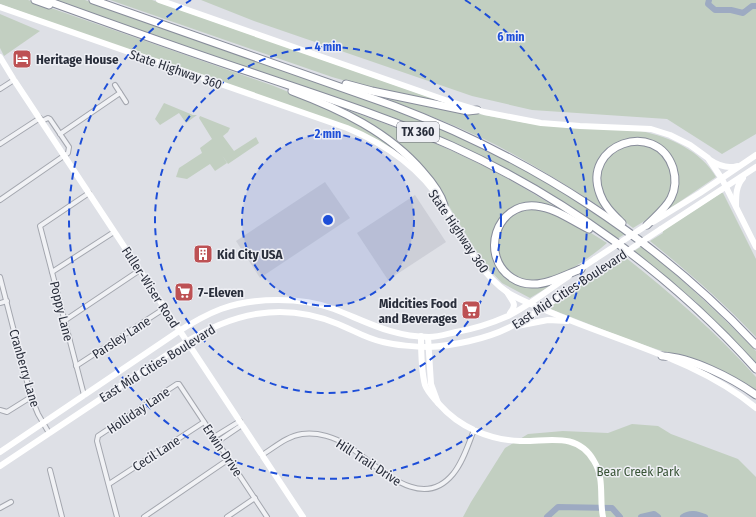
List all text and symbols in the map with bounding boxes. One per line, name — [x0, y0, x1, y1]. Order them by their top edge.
text: 6 min — [497, 30, 525, 44]
text: 4 min — [314, 40, 342, 54]
street label: State Highway 360 — [127, 47, 224, 92]
hotel icon: Heritage House — [11, 48, 33, 70]
place label: Heritage House — [36, 52, 119, 67]
road number: TX 360 — [397, 122, 439, 142]
text: 2 min — [314, 127, 341, 141]
street label: State Highway 360 — [425, 187, 492, 276]
centre of rings — [321, 213, 335, 227]
building icon: Kid City USA — [192, 243, 214, 265]
street label: Fuller-Wiser Road — [119, 244, 182, 331]
place label: Kid City USA — [217, 247, 284, 262]
street label: East Mid Cities Boulevard — [509, 247, 629, 332]
street label: Poppy Lane — [47, 280, 76, 343]
supermarket icon: 7-Eleven — [173, 281, 195, 303]
place label: 7-Eleven — [198, 285, 244, 300]
place label: Midcities Food and Beverages — [378, 296, 457, 326]
supermarket icon: Midcities Food and Beverages — [460, 299, 482, 321]
street label: Parsley Lane — [89, 313, 153, 362]
street label: East Mid Cities Boulevard — [97, 322, 218, 405]
street label: Cranberry Lane — [6, 327, 43, 409]
street label: Holliday Lane — [104, 384, 172, 437]
street label: Erwin Drive — [200, 421, 246, 479]
street label: Cecil Lane — [130, 433, 183, 474]
street label: Hill Trail Drive — [333, 436, 404, 489]
park label: Bear Creek Park — [596, 464, 680, 479]

